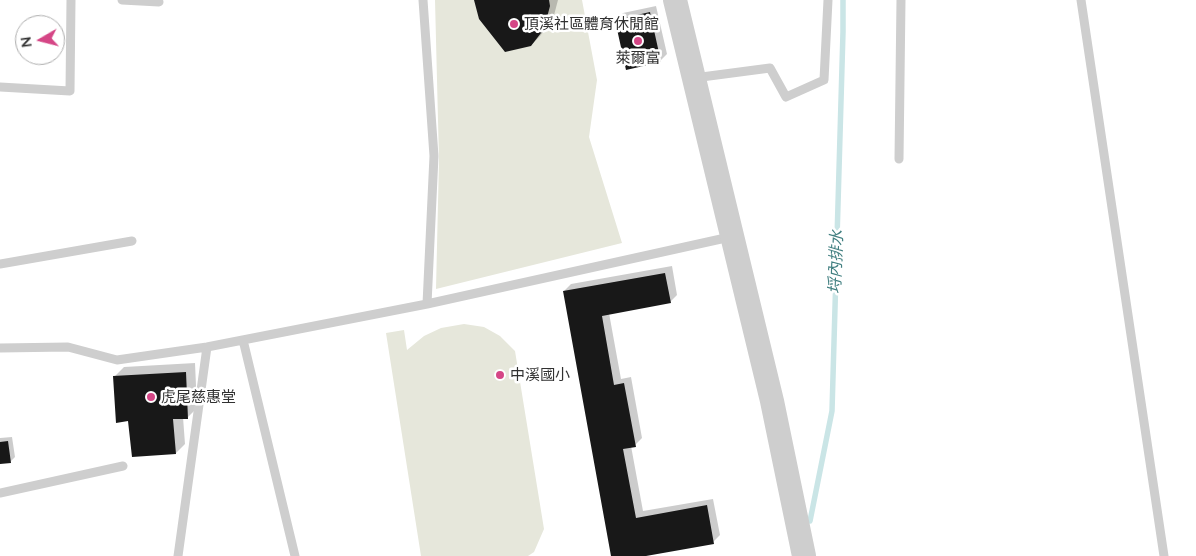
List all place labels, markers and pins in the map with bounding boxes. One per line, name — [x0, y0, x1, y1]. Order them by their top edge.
place label: 頂溪社區體育休閒館 — [524, 15, 659, 33]
marker: 頂溪社區體育休閒館 — [508, 18, 520, 30]
marker: 萊爾富 — [632, 35, 644, 47]
place label: 萊爾富 — [616, 49, 660, 67]
place label: 中溪國小 — [510, 366, 570, 384]
marker: 中溪國小 — [494, 369, 506, 381]
place label: 虎尾慈惠堂 — [161, 388, 236, 406]
marker: 虎尾慈惠堂 — [145, 391, 157, 403]

